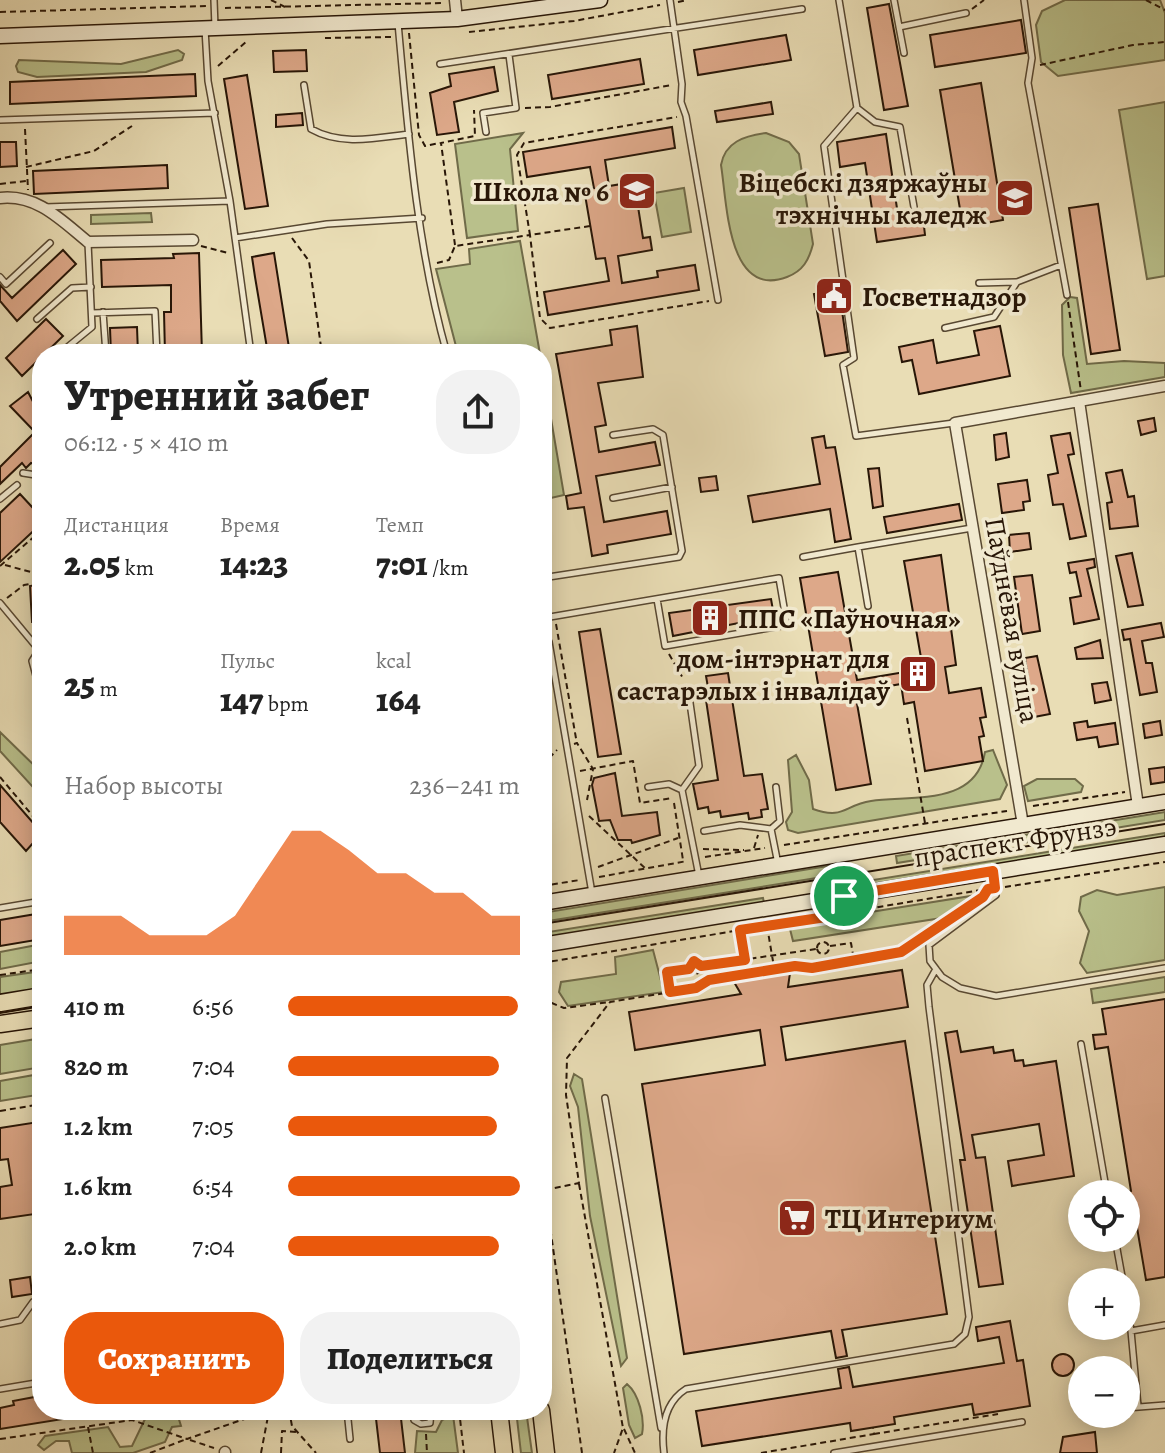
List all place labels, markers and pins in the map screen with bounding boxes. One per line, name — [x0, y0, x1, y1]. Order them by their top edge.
place label: Віцебскі дзяржаўны тэхнічны каледж — [738, 164, 987, 234]
school or university icon: Школа № 6 — [616, 170, 658, 212]
place label: Школа № 6 — [472, 173, 609, 211]
school or university icon: Віцебскі дзяржаўны тэхнічны каледж — [994, 177, 1036, 219]
public building icon: Госветнадзор — [813, 275, 855, 317]
place label: Госветнадзор — [862, 278, 1026, 316]
building icon: ППС «Паўночная» — [689, 597, 731, 639]
place label: ППС «Паўночная» — [738, 600, 961, 638]
place label: дом-інтэрнат для састарэлых і інвалідаў — [617, 640, 891, 710]
building icon: дом-інтэрнат для састарэлых і інвалідаў — [897, 653, 939, 695]
pin — [810, 862, 878, 930]
supermarket icon: ТЦ Интериум — [776, 1197, 818, 1239]
place label: ТЦ Интериум — [825, 1200, 993, 1238]

